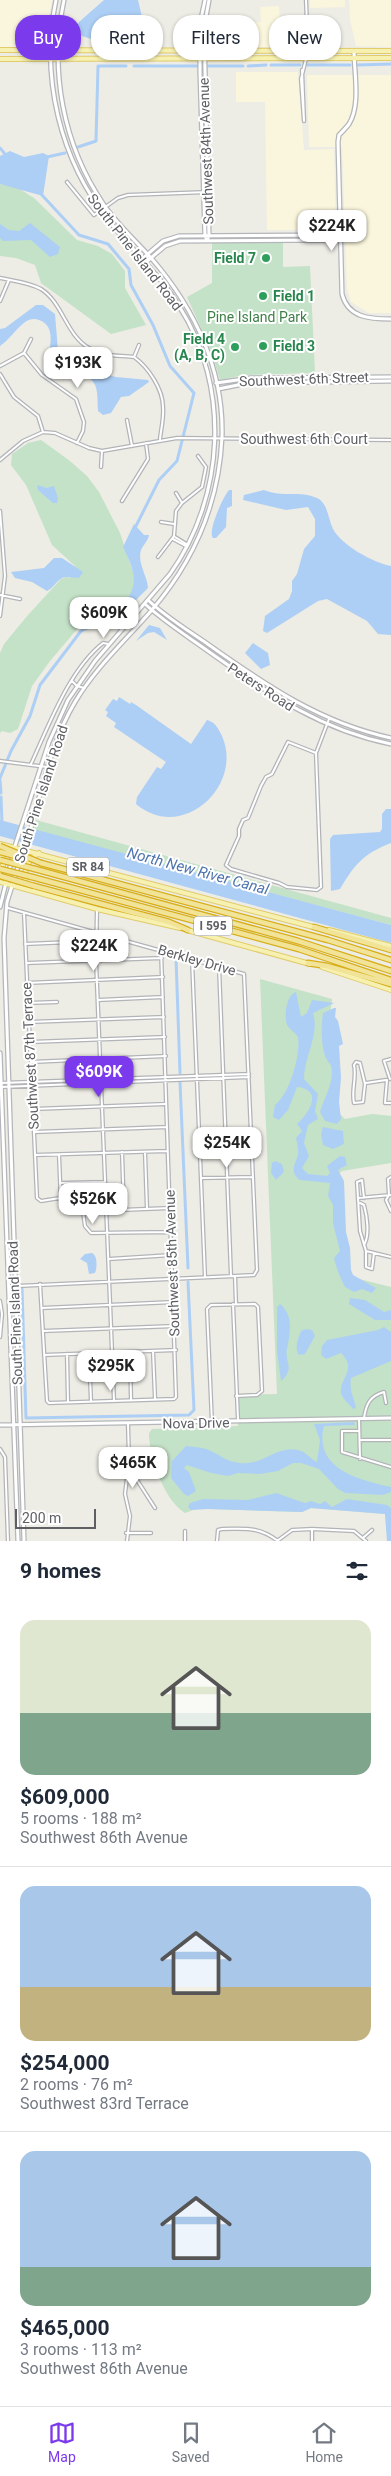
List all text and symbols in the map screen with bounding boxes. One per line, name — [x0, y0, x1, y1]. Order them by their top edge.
chip: Buy — [15, 15, 81, 60]
chip: Rent — [91, 15, 163, 60]
chip: Filters — [173, 15, 259, 60]
chip: New — [269, 15, 341, 60]
street label: Southwest 84th Avenue — [195, 77, 217, 225]
street label: South Pine Island Road — [84, 190, 186, 314]
pin: $224K — [297, 210, 367, 252]
text: $224K — [309, 216, 355, 235]
place label: Field 7 — [214, 250, 256, 266]
marker: Field 7 — [260, 252, 272, 264]
place label: Field 1 — [273, 288, 315, 304]
marker: Field 1 — [257, 290, 269, 302]
park label: Pine Island Park — [207, 309, 308, 325]
place label: Field 4 (A, B, C) — [174, 331, 225, 364]
place label: Field 3 — [273, 338, 315, 354]
marker: Field 3 — [257, 340, 269, 352]
marker: Field 4 (A, B, C) — [229, 341, 241, 353]
pin: $193K — [43, 346, 113, 389]
text: $193K — [55, 353, 101, 372]
street label: Southwest 6th Street — [239, 369, 370, 389]
street label: Southwest 6th Court — [240, 431, 368, 447]
pin: $609K — [69, 596, 139, 639]
text: $609K — [81, 603, 127, 622]
street label: Peters Road — [225, 660, 297, 714]
street label: South Pine Island Road — [11, 723, 71, 865]
water label: North New River Canal — [125, 843, 271, 899]
road number: SR 84 — [67, 858, 109, 876]
road number: I 595 — [194, 916, 232, 936]
pin: $224K — [59, 930, 129, 972]
text: $224K — [71, 936, 117, 955]
street label: Berkley Drive — [156, 941, 238, 979]
street label: Southwest 87th Terrace — [18, 982, 42, 1130]
pin: $609K — [64, 1056, 134, 1098]
text: $609K — [76, 1062, 122, 1081]
pin: $254K — [192, 1126, 262, 1169]
text: $254K — [204, 1133, 250, 1152]
pin: $526K — [58, 1182, 128, 1225]
text: $526K — [70, 1189, 116, 1208]
street label: Southwest 85th Avenue — [161, 1189, 183, 1337]
street label: South Pine Island Road — [4, 1241, 26, 1385]
pin: $295K — [76, 1350, 146, 1392]
text: $295K — [88, 1356, 134, 1375]
street label: Nova Drive — [162, 1414, 230, 1432]
pin: $465K — [98, 1446, 168, 1489]
text: $465K — [110, 1453, 156, 1472]
scale bar — [15, 1506, 96, 1529]
text: 200 m — [22, 1510, 61, 1526]
icon: filters — [343, 1557, 371, 1585]
text: 9 homes — [20, 1559, 101, 1583]
icon: home — [151, 1653, 241, 1743]
text: $609,000 — [20, 1785, 110, 1809]
text: 5 rooms · 188 m² — [20, 1809, 142, 1828]
text: Southwest 86th Avenue — [20, 1828, 188, 1847]
icon: home — [151, 1918, 241, 2008]
text: $254,000 — [20, 2051, 110, 2075]
text: 2 rooms · 76 m² — [20, 2075, 133, 2094]
text: Southwest 83rd Terrace — [20, 2094, 189, 2113]
icon: home — [151, 2183, 241, 2273]
text: $465,000 — [20, 2316, 110, 2340]
text: 3 rooms · 113 m² — [20, 2340, 142, 2359]
text: Southwest 86th Avenue — [20, 2359, 188, 2378]
tab: Map — [48, 2419, 76, 2465]
tab: Saved — [172, 2419, 210, 2465]
tab: Home — [305, 2419, 343, 2465]

